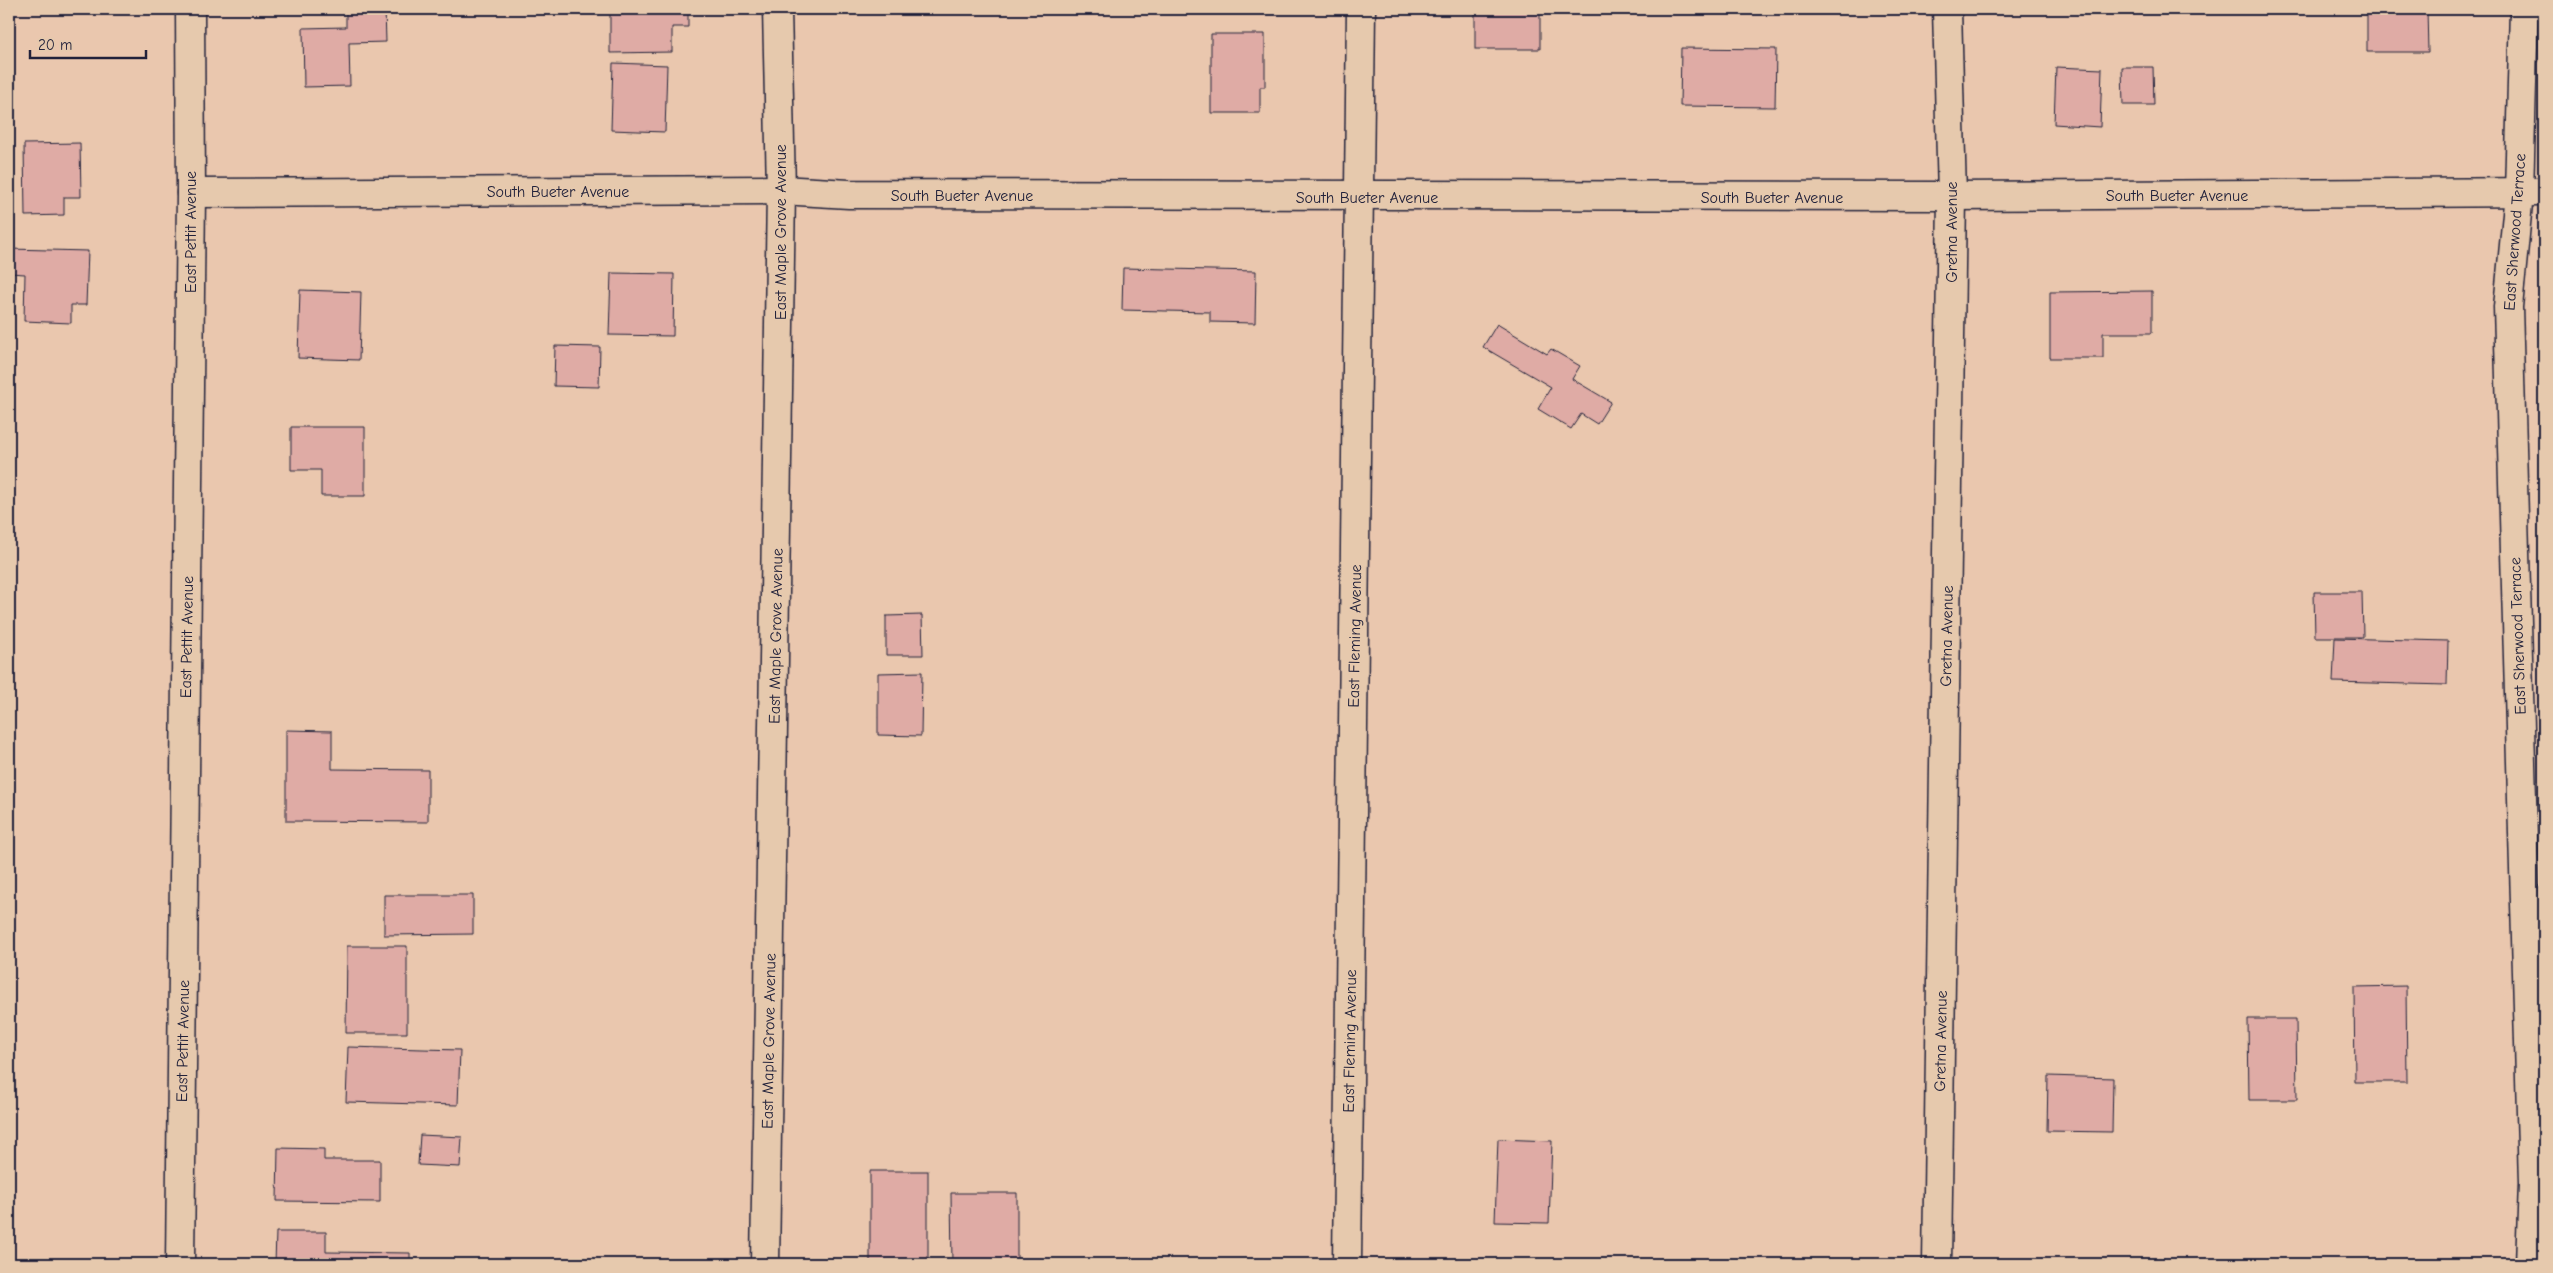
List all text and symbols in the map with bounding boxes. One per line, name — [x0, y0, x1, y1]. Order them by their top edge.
scale bar — [30, 28, 146, 60]
text: 20 m — [38, 36, 72, 54]
street label: East Maple Grove Avenue — [772, 144, 790, 320]
street label: East Sherwood Terrace — [2501, 153, 2529, 311]
street label: East Pettit Avenue — [182, 171, 200, 293]
street label: Gretna Avenue — [1943, 181, 1961, 283]
street label: South Bueter Avenue — [487, 183, 629, 201]
street label: South Bueter Avenue — [891, 187, 1033, 205]
street label: South Bueter Avenue — [2106, 187, 2248, 205]
street label: South Bueter Avenue — [1296, 189, 1438, 207]
street label: South Bueter Avenue — [1701, 189, 1843, 207]
street label: East Maple Grove Avenue — [765, 548, 787, 724]
street label: East Sherwood Terrace — [2506, 557, 2530, 715]
street label: East Fleming Avenue — [1345, 564, 1365, 708]
street label: East Pettit Avenue — [177, 576, 197, 698]
street label: Gretna Avenue — [1937, 585, 1957, 687]
street label: East Maple Grove Avenue — [758, 953, 780, 1129]
street label: East Fleming Avenue — [1340, 969, 1360, 1113]
street label: East Pettit Avenue — [173, 980, 193, 1102]
street label: Gretna Avenue — [1931, 990, 1951, 1092]

